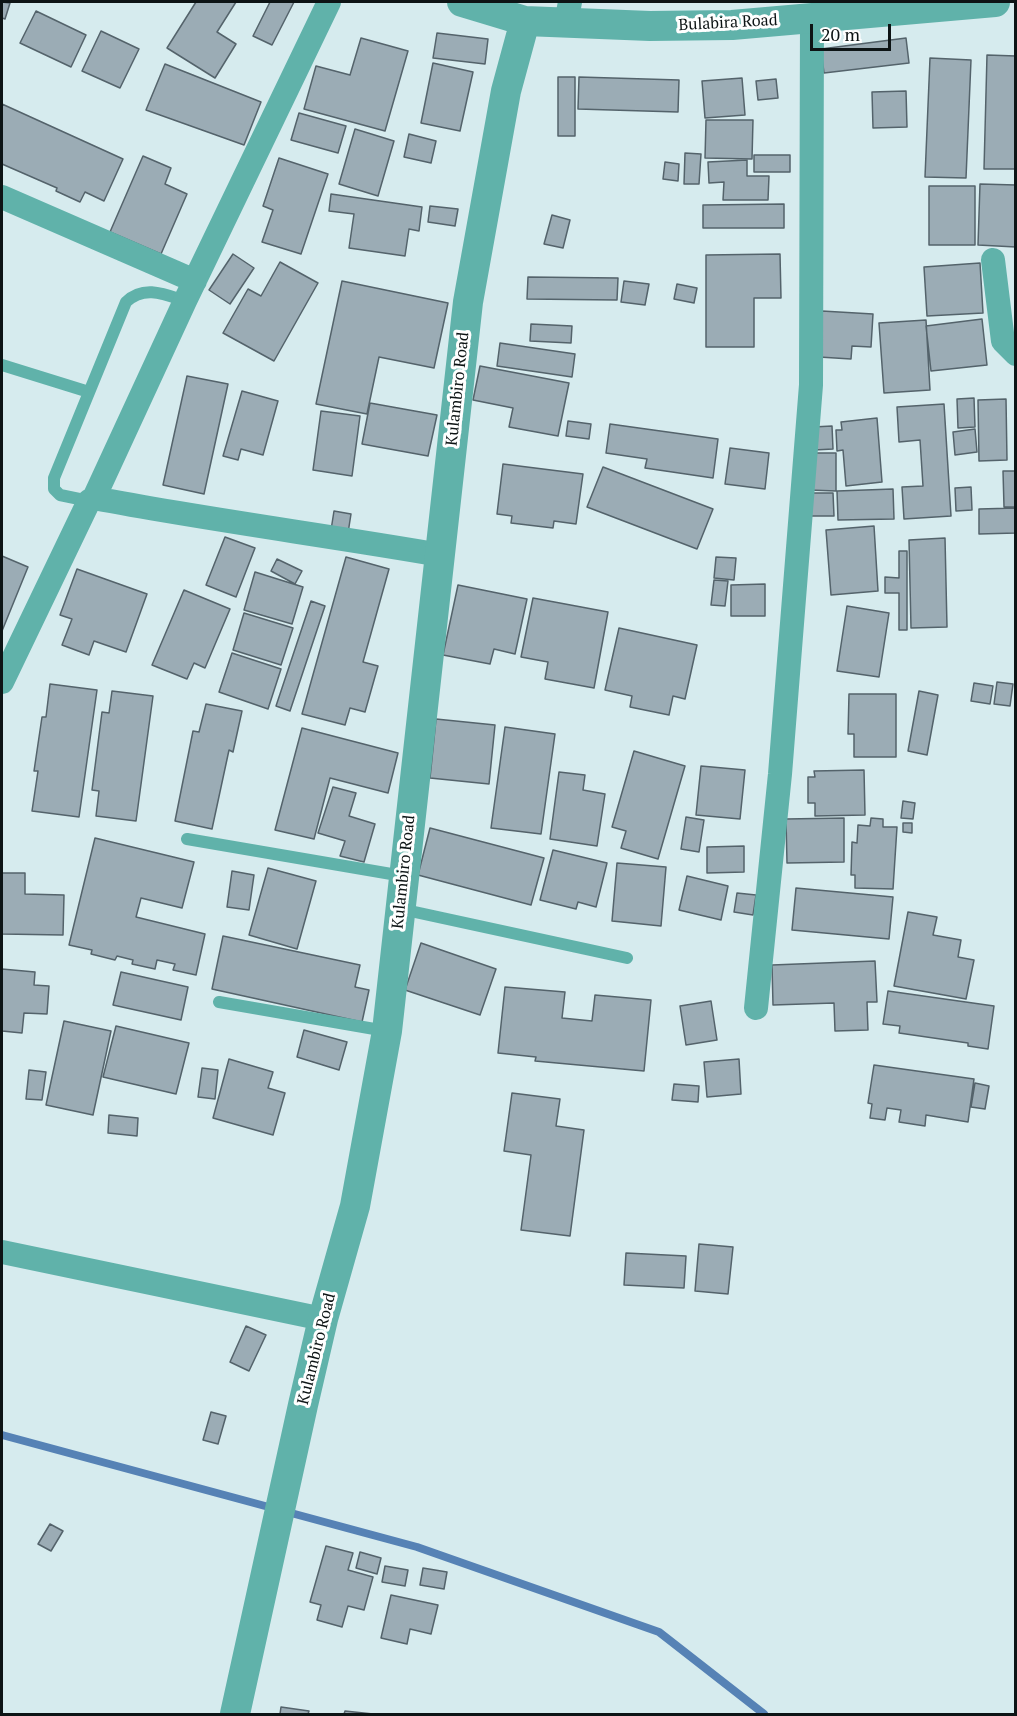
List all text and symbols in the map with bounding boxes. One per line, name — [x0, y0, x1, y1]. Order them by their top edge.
street label: Bulabira Road — [678, 11, 778, 35]
scale bar — [813, 12, 894, 50]
text: 20 m — [821, 22, 860, 46]
street label: Kulambiro Road — [442, 331, 474, 447]
street label: Kulambiro Road — [388, 814, 420, 930]
street label: Kulambiro Road — [294, 1291, 340, 1407]

